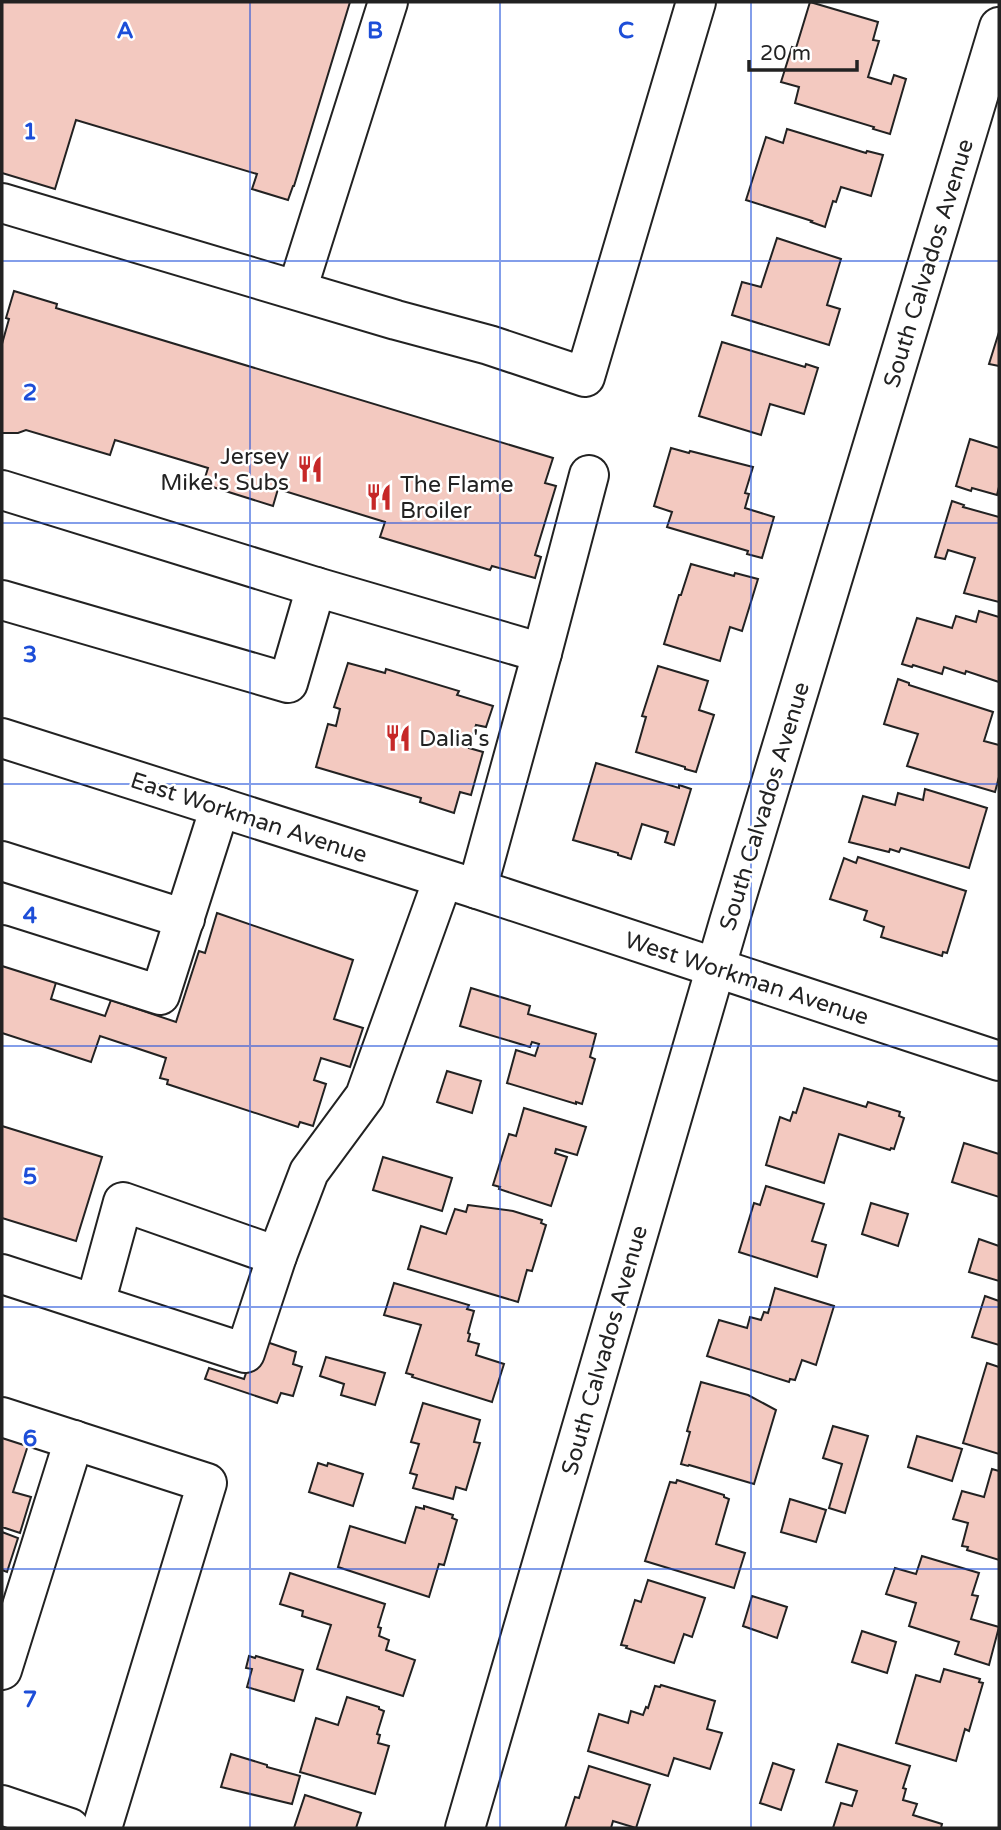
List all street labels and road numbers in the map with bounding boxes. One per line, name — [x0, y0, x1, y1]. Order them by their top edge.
street label: South Calvados Avenue — [878, 136, 980, 391]
street label: South Calvados Avenue — [714, 679, 816, 934]
street label: East Workman Avenue — [127, 766, 370, 869]
street label: West Workman Avenue — [621, 926, 872, 1032]
street label: South Calvados Avenue — [556, 1222, 654, 1478]

